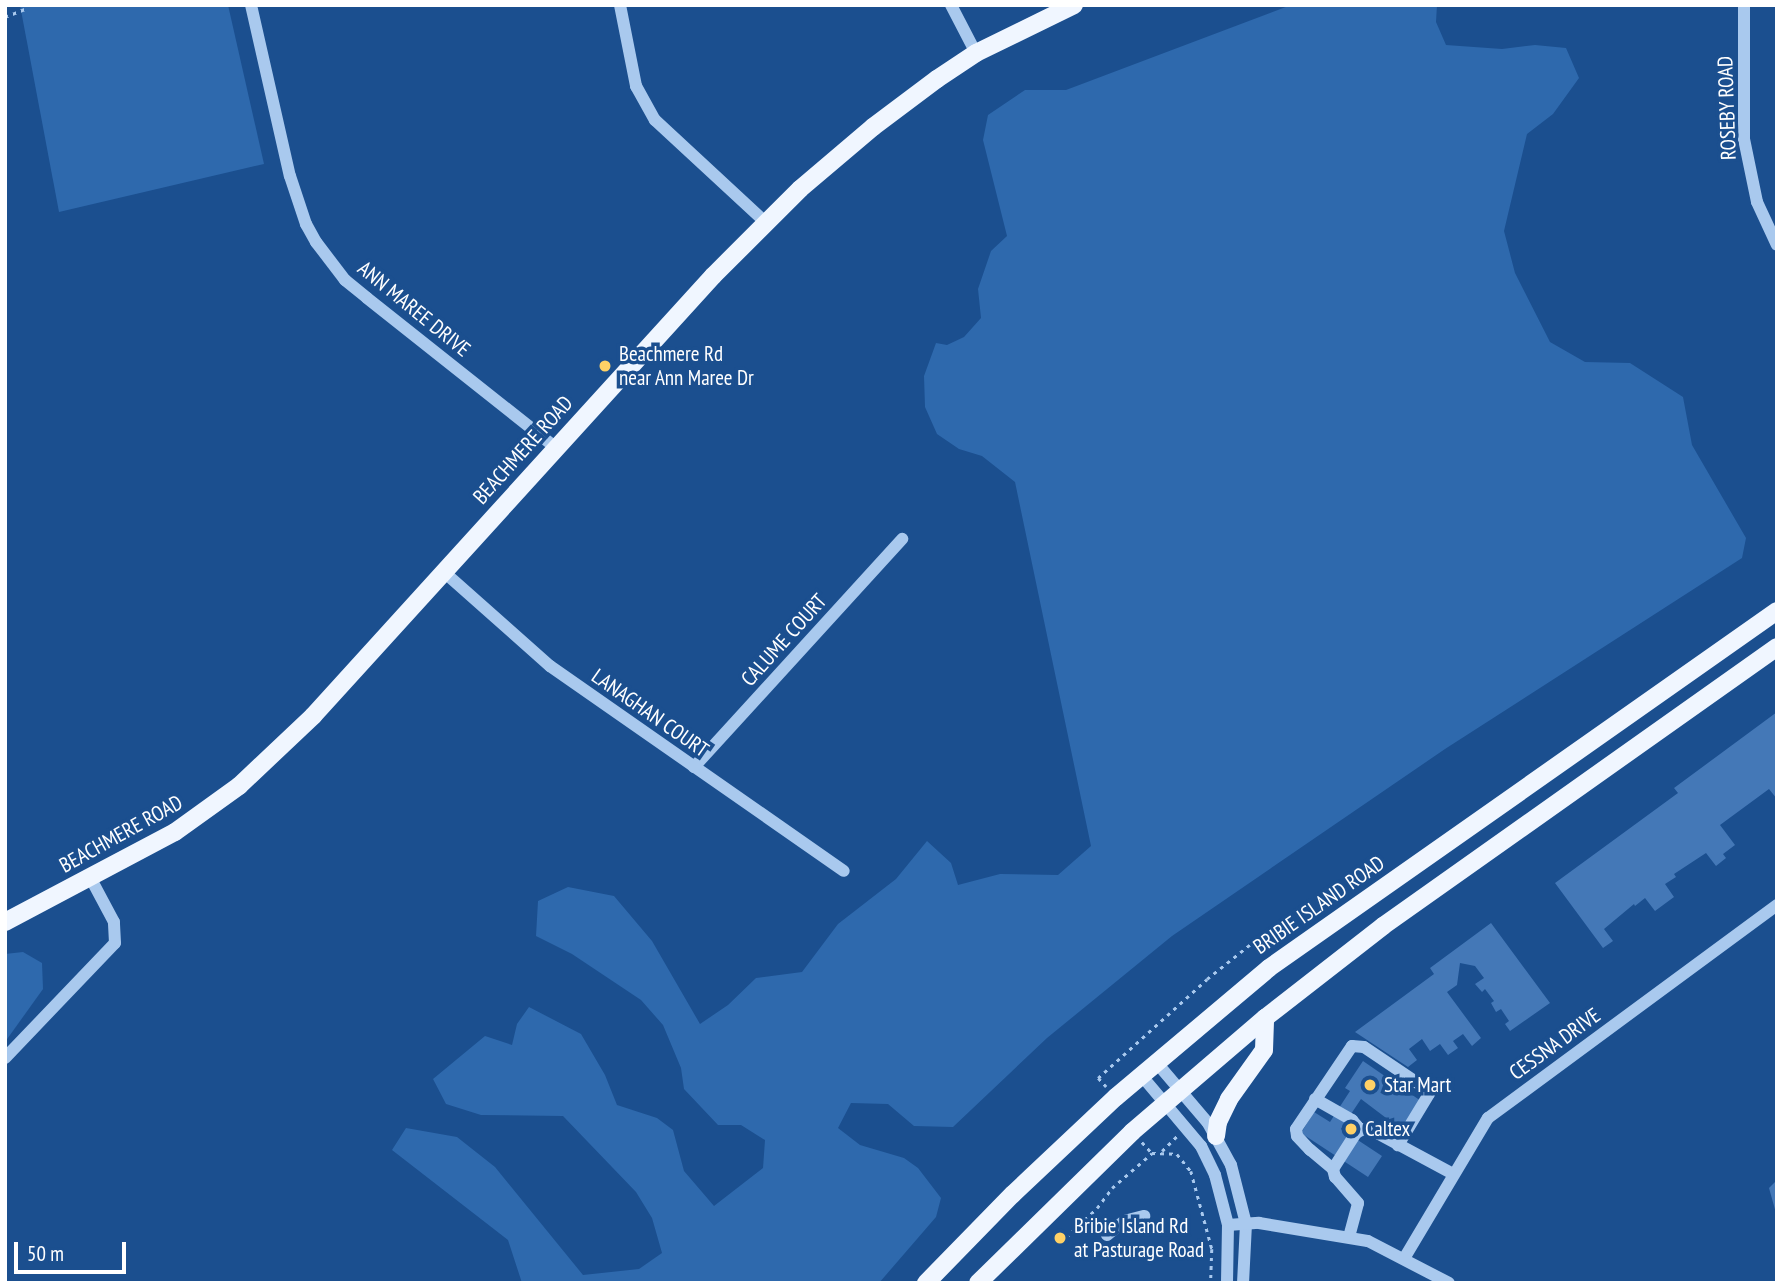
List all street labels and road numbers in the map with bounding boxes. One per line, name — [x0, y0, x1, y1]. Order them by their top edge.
street label: ROSEBY ROAD — [1713, 55, 1741, 161]
street label: ANN MAREE DRIVE — [353, 256, 475, 362]
street label: BEACHMERE ROAD — [468, 391, 578, 509]
street label: CALUME COURT — [736, 589, 832, 691]
street label: LANAGHAN COURT — [587, 663, 713, 763]
street label: BEACHMERE ROAD — [55, 790, 187, 878]
street label: BRIBIE ISLAND ROAD — [1249, 850, 1389, 960]
street label: CESSNA DRIVE — [1504, 1002, 1606, 1086]

